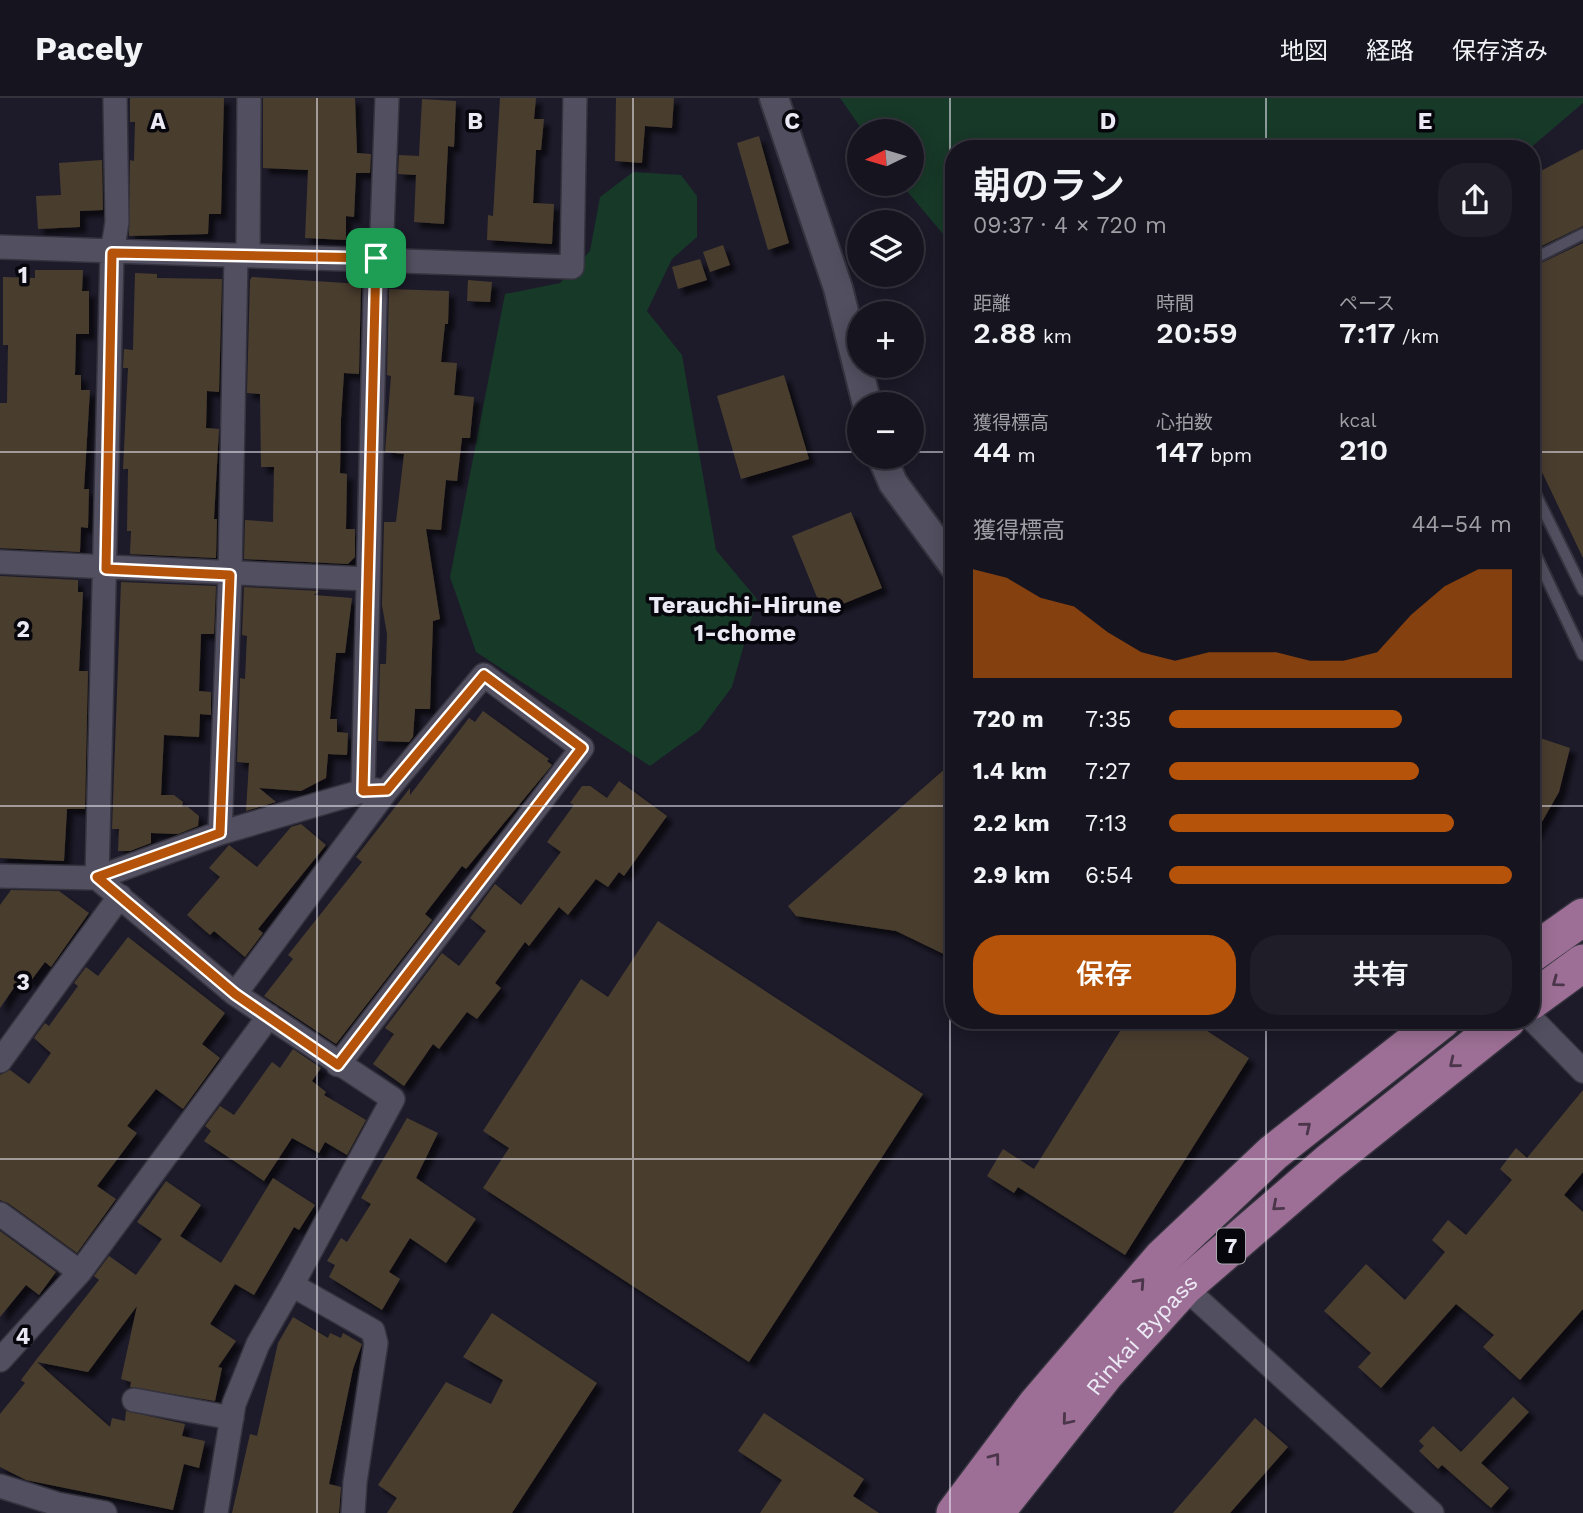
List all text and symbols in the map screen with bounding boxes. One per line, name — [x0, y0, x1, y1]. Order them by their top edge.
text: Pacely — [35, 29, 143, 68]
text: 地図 — [1280, 37, 1328, 65]
text: 経路 — [1366, 37, 1414, 65]
text: 保存済み — [1452, 37, 1548, 65]
text: A — [150, 108, 166, 135]
text: B — [467, 108, 483, 135]
text: C — [784, 108, 800, 135]
text: D — [1100, 108, 1116, 135]
text: E — [1418, 108, 1432, 135]
north arrow — [847, 119, 924, 196]
map controls — [847, 119, 924, 469]
button: share — [1438, 163, 1512, 237]
text: 朝のラン — [973, 164, 1125, 208]
button: layers — [847, 210, 924, 287]
text: 09:37 · 4 × 720 m — [973, 212, 1167, 239]
pin — [346, 228, 406, 288]
icon: arrive — [357, 239, 395, 277]
text: 1 — [18, 262, 28, 289]
text: 距離 — [973, 292, 1011, 315]
text: 時間 — [1156, 292, 1194, 315]
text: ペース — [1339, 292, 1395, 315]
button: + — [847, 301, 924, 378]
text: 2.88 — [973, 315, 1037, 350]
text: 20:59 — [1156, 315, 1238, 350]
text: 7:17 — [1339, 315, 1396, 350]
text: km — [1037, 325, 1072, 348]
text: /km — [1396, 325, 1439, 348]
button: − — [847, 392, 924, 469]
text: kcal — [1339, 409, 1377, 432]
text: 獲得標高 — [973, 411, 1049, 434]
text: 心拍数 — [1156, 411, 1213, 434]
text: 210 — [1339, 432, 1388, 467]
text: 44 — [973, 434, 1011, 469]
text: 147 — [1156, 434, 1204, 469]
text: m — [1011, 444, 1036, 467]
text: bpm — [1204, 444, 1252, 467]
text: 44–54 m — [1411, 511, 1512, 538]
text: 獲得標高 — [973, 517, 1065, 544]
district label: Terauchi-Hirune 1-chome — [648, 591, 842, 647]
text: 2 — [16, 616, 30, 643]
text: 720 m — [973, 706, 1044, 733]
text: 7:35 — [1085, 706, 1132, 733]
text: 1.4 km — [973, 758, 1047, 785]
text: 7:27 — [1085, 758, 1131, 785]
text: 2.2 km — [973, 810, 1050, 837]
text: 7:13 — [1085, 810, 1127, 837]
text: 2.9 km — [973, 862, 1050, 889]
text: 6:54 — [1085, 862, 1133, 889]
button: 保存 — [973, 935, 1236, 1015]
button: 共有 — [1250, 935, 1512, 1015]
text: 3 — [16, 969, 30, 996]
one-way arrow — [1552, 974, 1565, 987]
one-way arrow — [1449, 1054, 1461, 1067]
one-way arrow — [1298, 1122, 1310, 1135]
one-way arrow — [1273, 1198, 1286, 1211]
road number: 7 — [1217, 1228, 1245, 1264]
street label: Rinkai Bypass — [1080, 1269, 1203, 1401]
one-way arrow — [1132, 1278, 1145, 1291]
text: 4 — [16, 1323, 31, 1350]
one-way arrow — [1063, 1412, 1075, 1425]
one-way arrow — [987, 1453, 1000, 1465]

